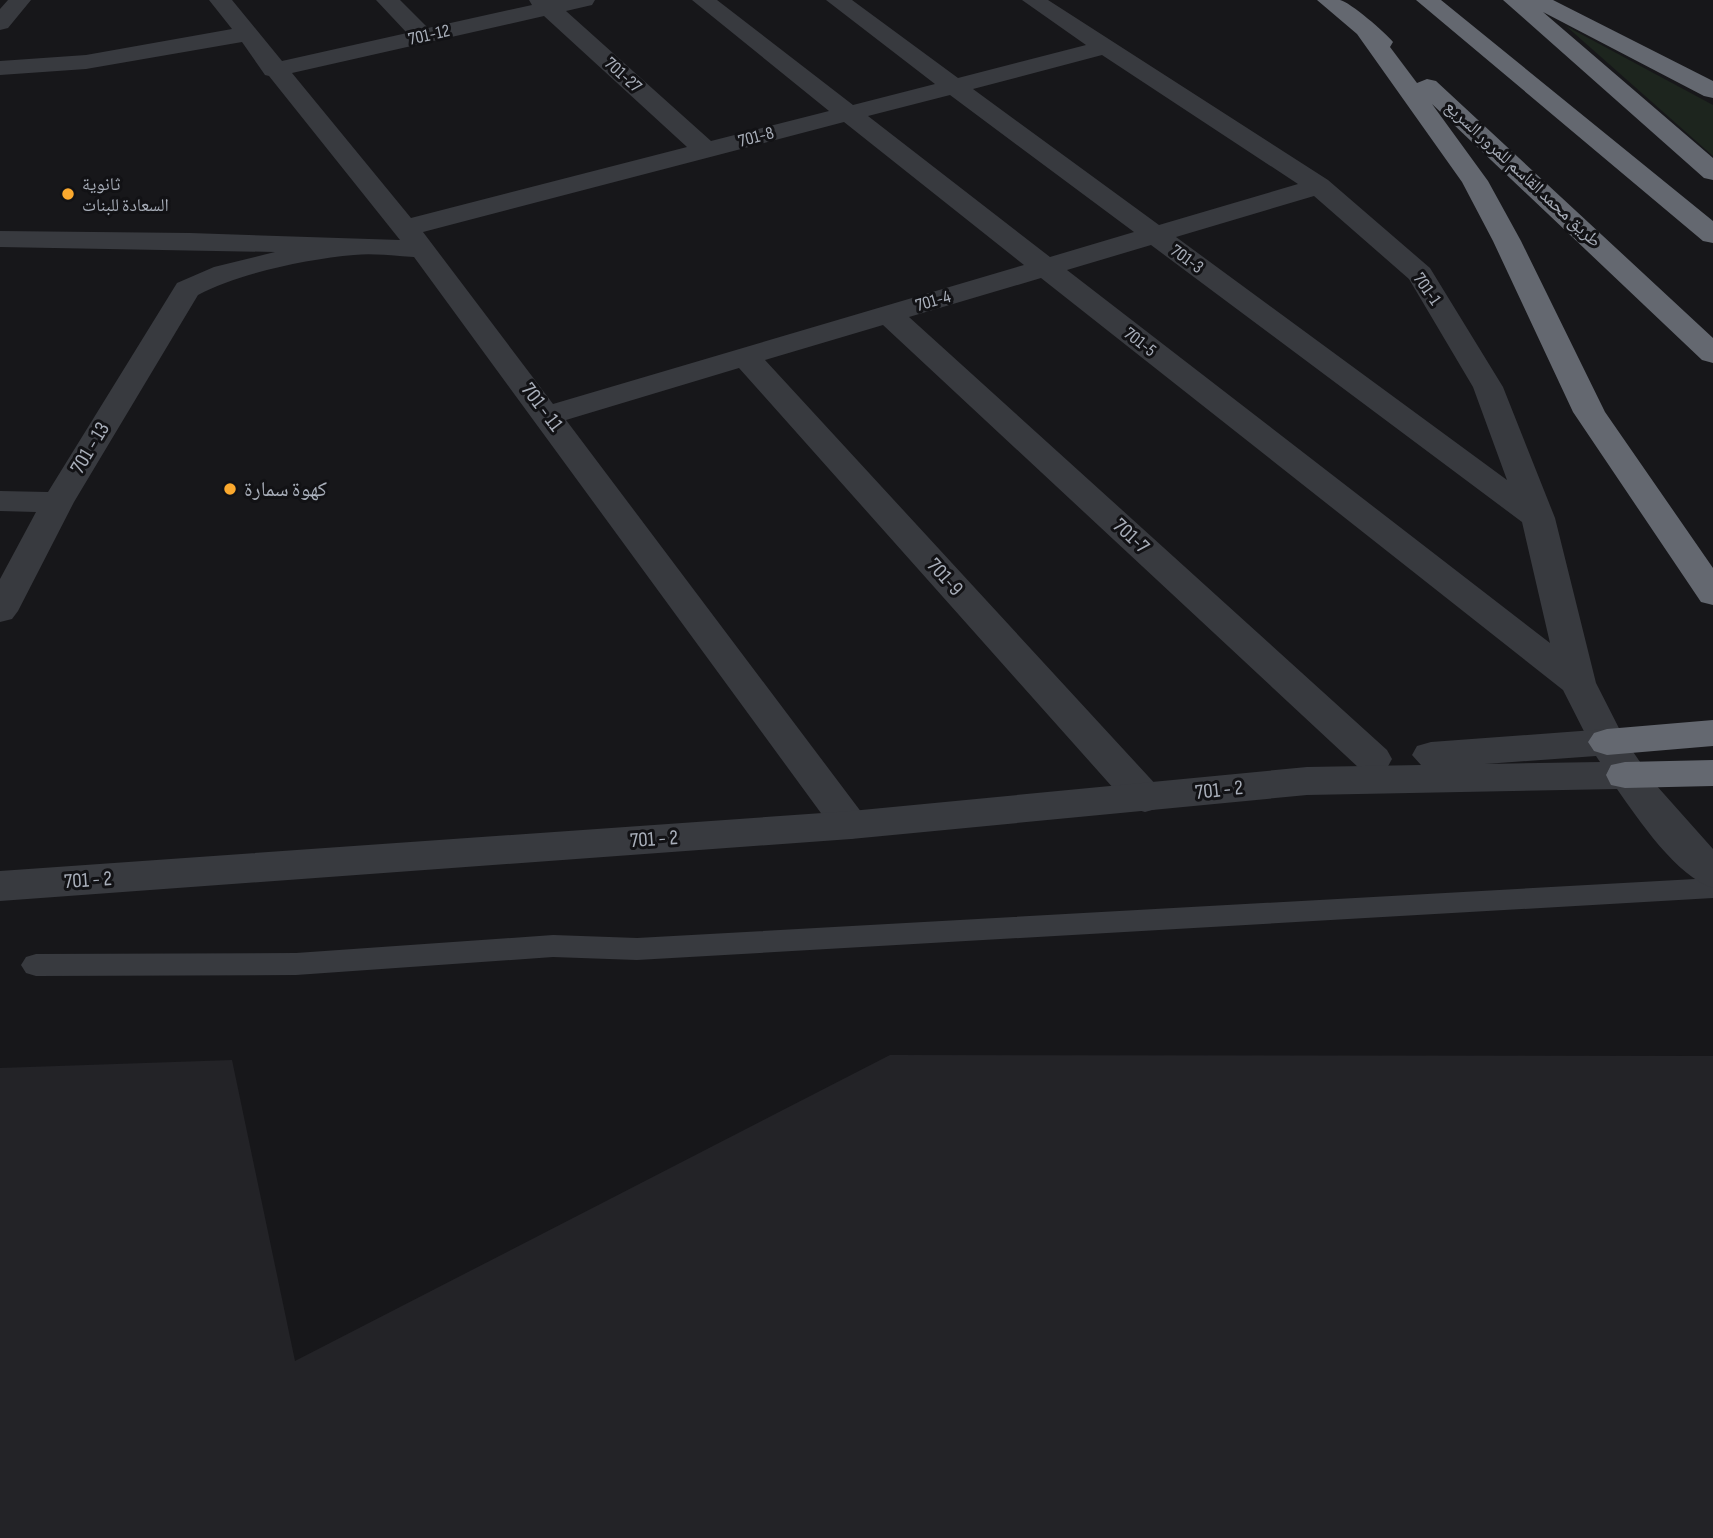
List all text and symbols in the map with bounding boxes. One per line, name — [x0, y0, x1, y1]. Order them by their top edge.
street label: 701-12 — [406, 20, 452, 50]
street label: 701-27 — [600, 53, 646, 98]
street label: طريق محمد القاسم للمرور السريع — [1440, 96, 1605, 253]
street label: 701-8 — [736, 122, 776, 152]
place label: ثانوية السعادة للبنات — [82, 174, 169, 216]
marker: ثانوية السعادة للبنات — [60, 186, 76, 202]
street label: 701-3 — [1166, 240, 1208, 278]
street label: 701-1 — [1409, 269, 1446, 310]
street label: 701-4 — [913, 286, 953, 316]
street label: 701-5 — [1120, 323, 1160, 361]
street label: 701 - 11 — [516, 378, 569, 437]
street label: 701 - 13 — [65, 418, 115, 478]
place label: كهوة سمارة — [244, 477, 327, 502]
marker: كهوة سمارة — [222, 481, 238, 497]
street label: 701-7 — [1108, 513, 1155, 559]
street label: 701-9 — [922, 553, 968, 601]
street label: 701 - 2 — [1194, 775, 1244, 805]
street label: 701 - 2 — [629, 825, 679, 853]
street label: 701 - 2 — [63, 866, 113, 894]

